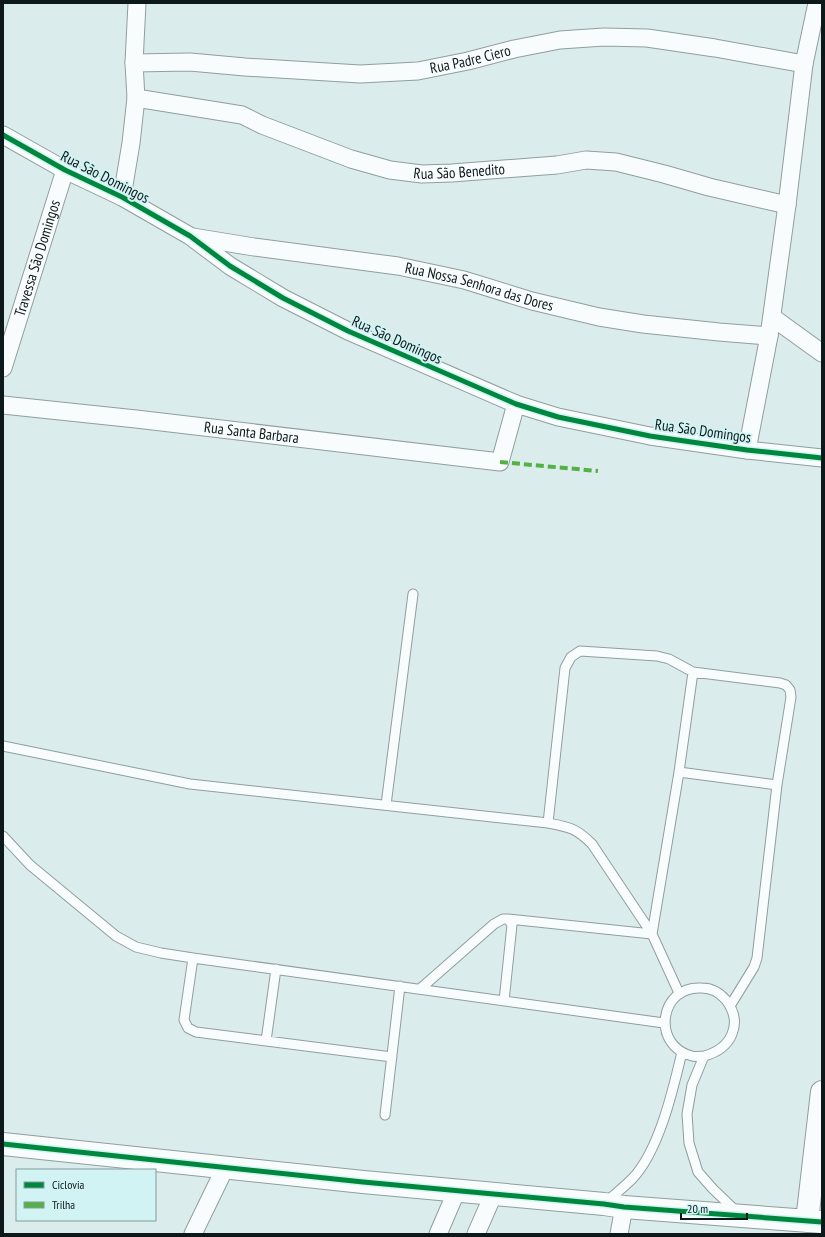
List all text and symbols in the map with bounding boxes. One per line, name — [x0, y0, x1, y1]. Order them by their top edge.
street label: Rua Padre Ciero — [428, 40, 512, 77]
street label: Rua São Domingos — [58, 146, 153, 207]
street label: Rua São Benedito — [413, 159, 505, 183]
street label: Travessa São Domingos — [10, 197, 64, 319]
street label: Rua Nossa Senhora das Dores — [403, 258, 556, 315]
street label: Rua São Domingos — [349, 311, 445, 368]
street label: Rua São Domingos — [654, 414, 752, 447]
street label: Rua Santa Barbara — [203, 417, 300, 447]
legend — [16, 1169, 156, 1221]
text: Ciclovia — [52, 1177, 84, 1192]
scale bar — [681, 1195, 747, 1221]
text: Trilha — [52, 1197, 75, 1212]
text: 20 m — [687, 1201, 708, 1216]

